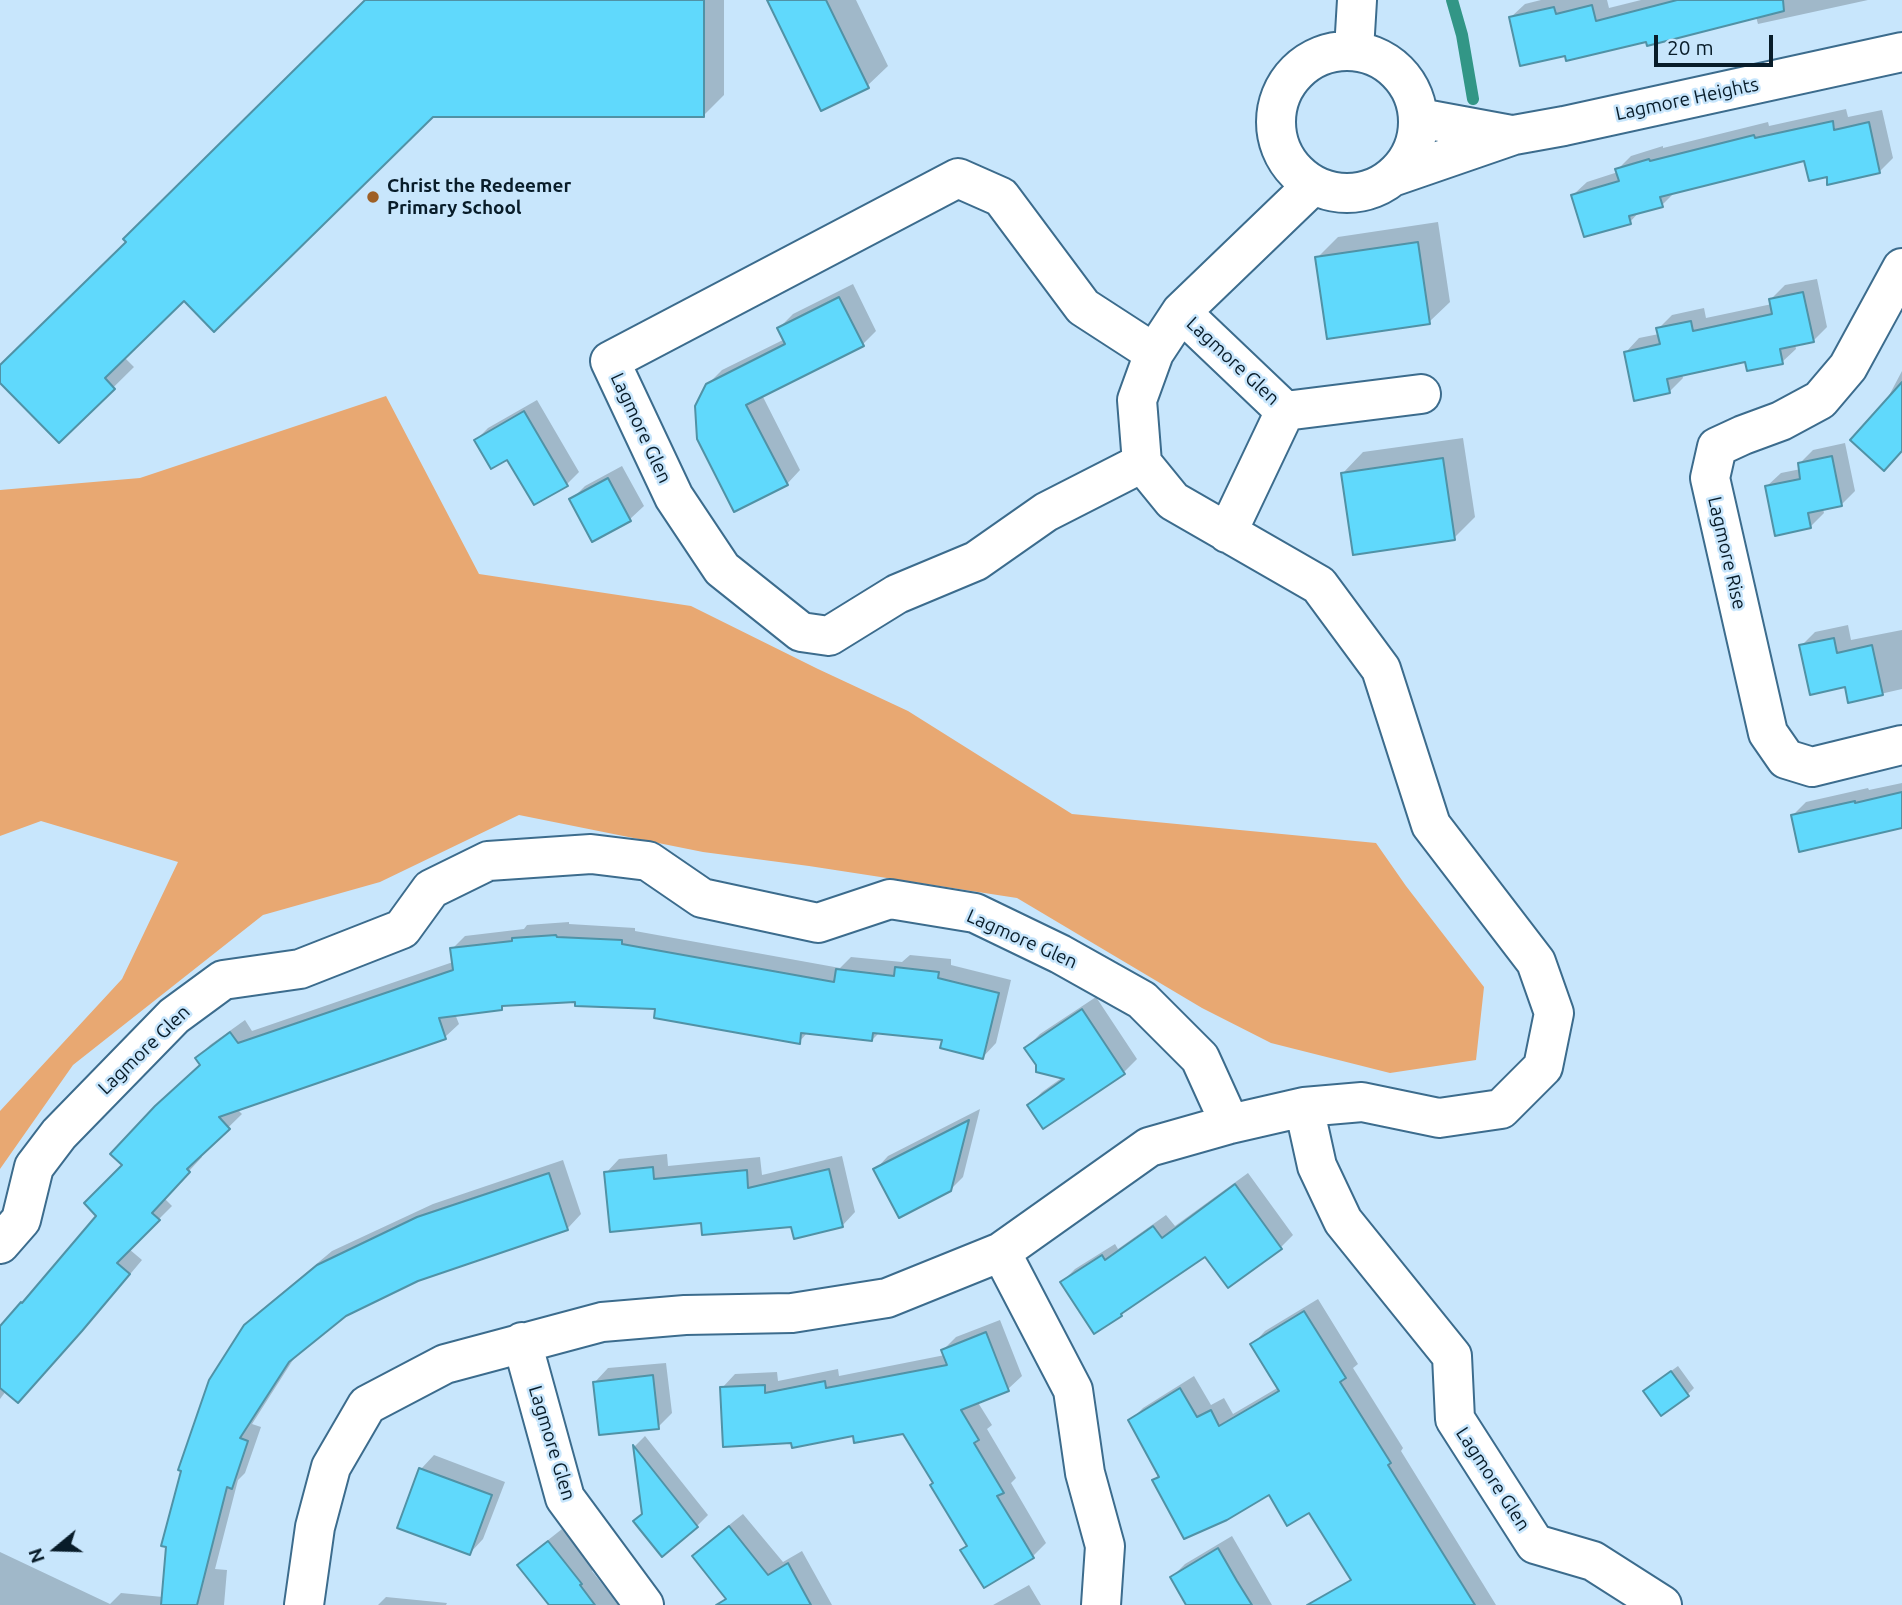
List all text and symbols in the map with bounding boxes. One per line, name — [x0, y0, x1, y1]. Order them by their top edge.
scale bar — [1657, 21, 1776, 65]
text: 20 m — [1667, 35, 1714, 59]
street label: Lagmore Heights — [1613, 73, 1761, 125]
place label: Christ the Redeemer Primary School — [387, 175, 571, 219]
marker: Christ the Redeemer Primary School — [365, 189, 381, 205]
street label: Lagmore Glen — [1182, 312, 1284, 410]
street label: Lagmore Glen — [606, 369, 676, 487]
street label: Lagmore Rise — [1703, 494, 1751, 612]
street label: Lagmore Glen — [963, 904, 1081, 974]
street label: Lagmore Glen — [93, 1001, 195, 1099]
street label: Lagmore Glen — [524, 1383, 580, 1503]
street label: Lagmore Glen — [1451, 1423, 1535, 1535]
north arrow — [21, 1514, 91, 1584]
text: N — [23, 1546, 49, 1566]

